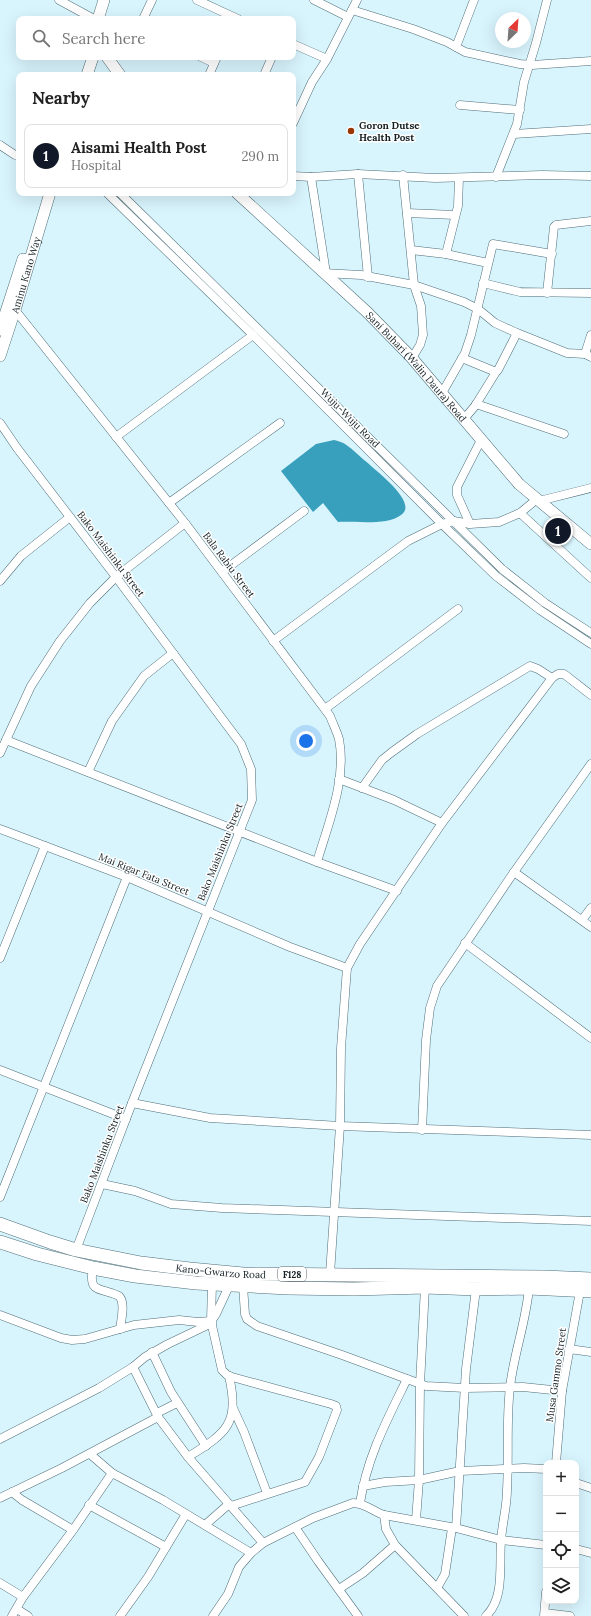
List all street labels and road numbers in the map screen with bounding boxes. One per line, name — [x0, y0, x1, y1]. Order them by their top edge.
street label: Aminu Kano Way — [8, 234, 43, 316]
street label: Sani Buhari (Walin Daura) Road — [364, 309, 470, 424]
street label: Wuju-Wuju Road — [318, 386, 382, 450]
street label: Bako Maishinku Street — [74, 509, 148, 600]
street label: Bala Rabiu Street — [200, 530, 258, 601]
street label: Bako Maishinku Street — [194, 801, 246, 903]
street label: Mai Rigar Fata Street — [97, 850, 191, 898]
street label: Bako Maishinku Street — [77, 1103, 127, 1205]
street label: Kano-Gwarzo Road — [175, 1261, 266, 1281]
road number: F128 — [278, 1267, 306, 1281]
street label: Musa Gammo Street — [543, 1327, 569, 1423]

